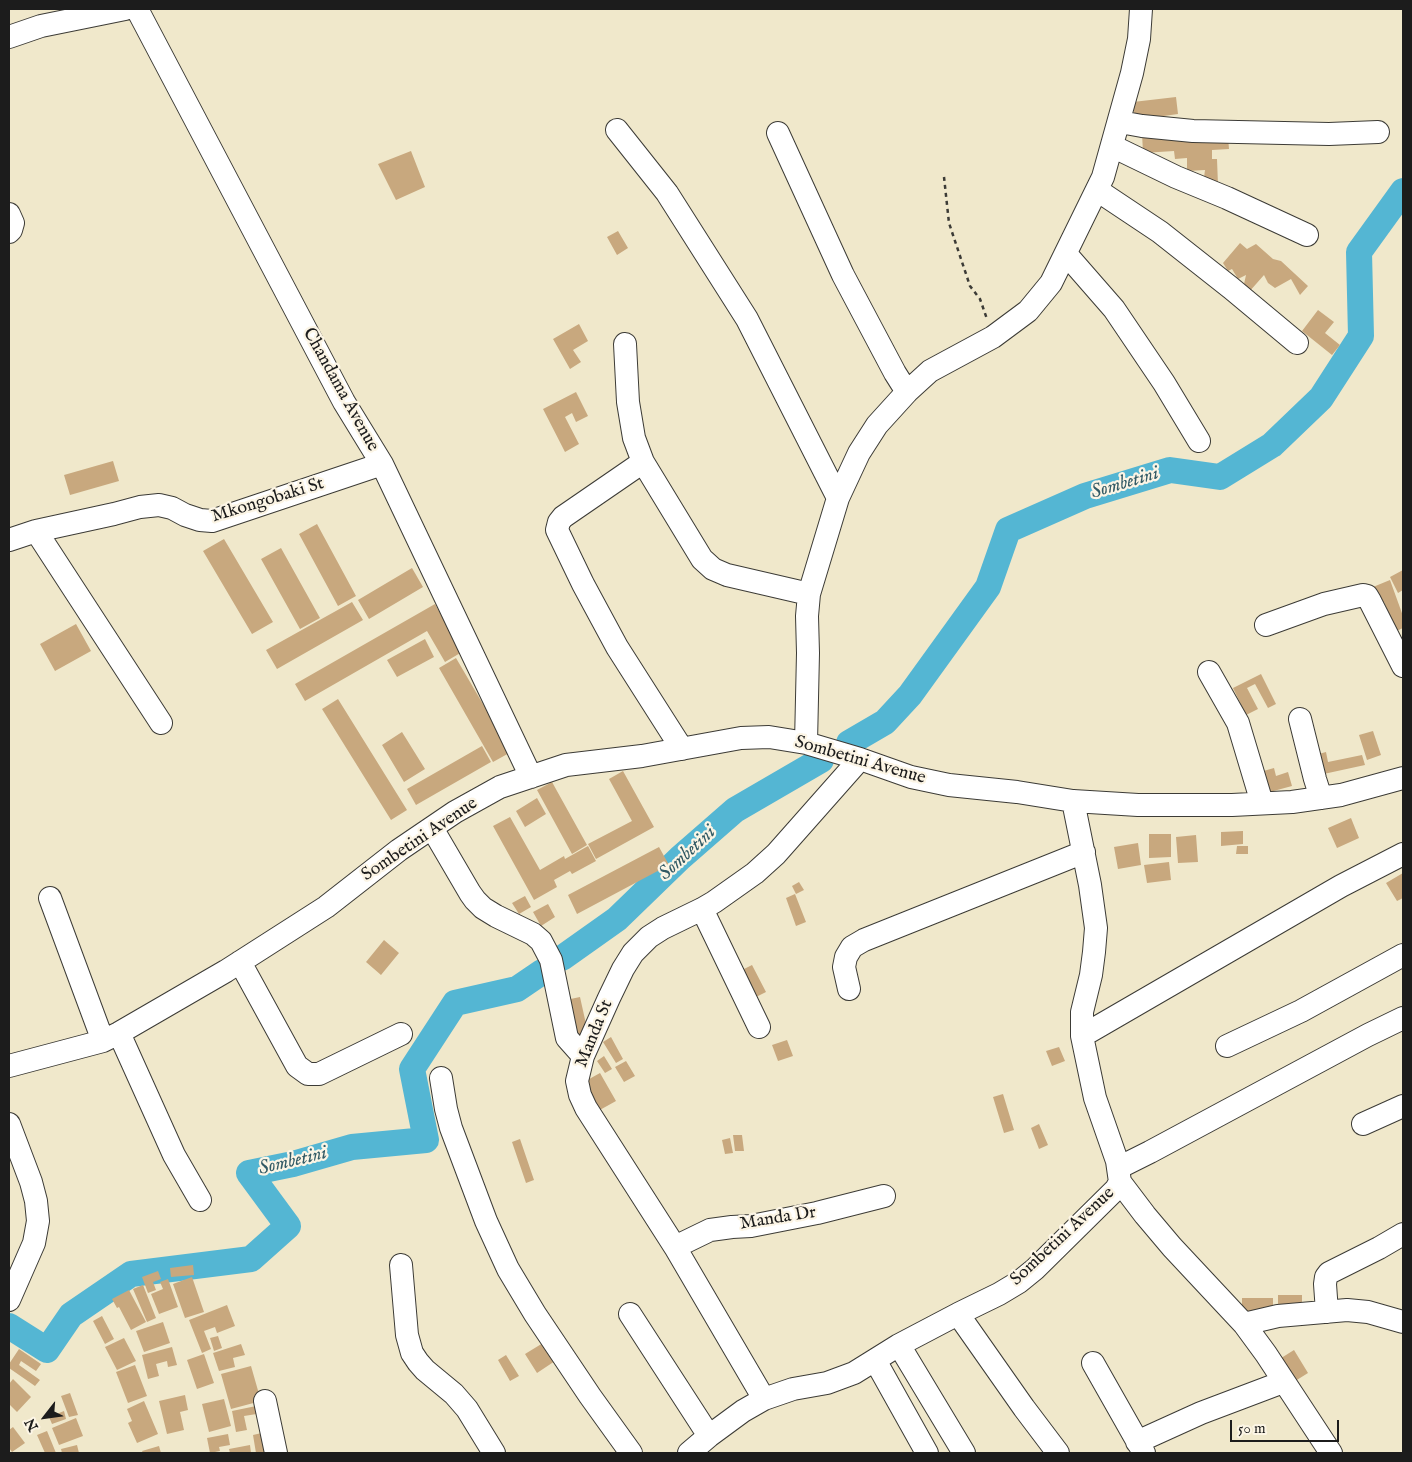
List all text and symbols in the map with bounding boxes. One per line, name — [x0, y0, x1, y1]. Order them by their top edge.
street label: Chandama Avenue — [297, 325, 383, 455]
water label: Sombetini — [1088, 463, 1162, 505]
street label: Mkongobaki St — [209, 474, 327, 528]
street label: Sombetini Avenue — [792, 732, 928, 790]
street label: Sombetini Avenue — [358, 793, 482, 887]
water label: Sombetini — [655, 822, 721, 886]
street label: Manda St — [572, 997, 618, 1071]
water label: Sombetini — [257, 1143, 329, 1181]
street label: Sombetini Avenue — [1006, 1183, 1120, 1291]
street label: Manda Dr — [738, 1202, 818, 1236]
north arrow — [20, 1392, 70, 1442]
scale bar — [1232, 1410, 1341, 1442]
text: N — [21, 1415, 43, 1434]
text: 50 m — [1238, 1419, 1266, 1438]

